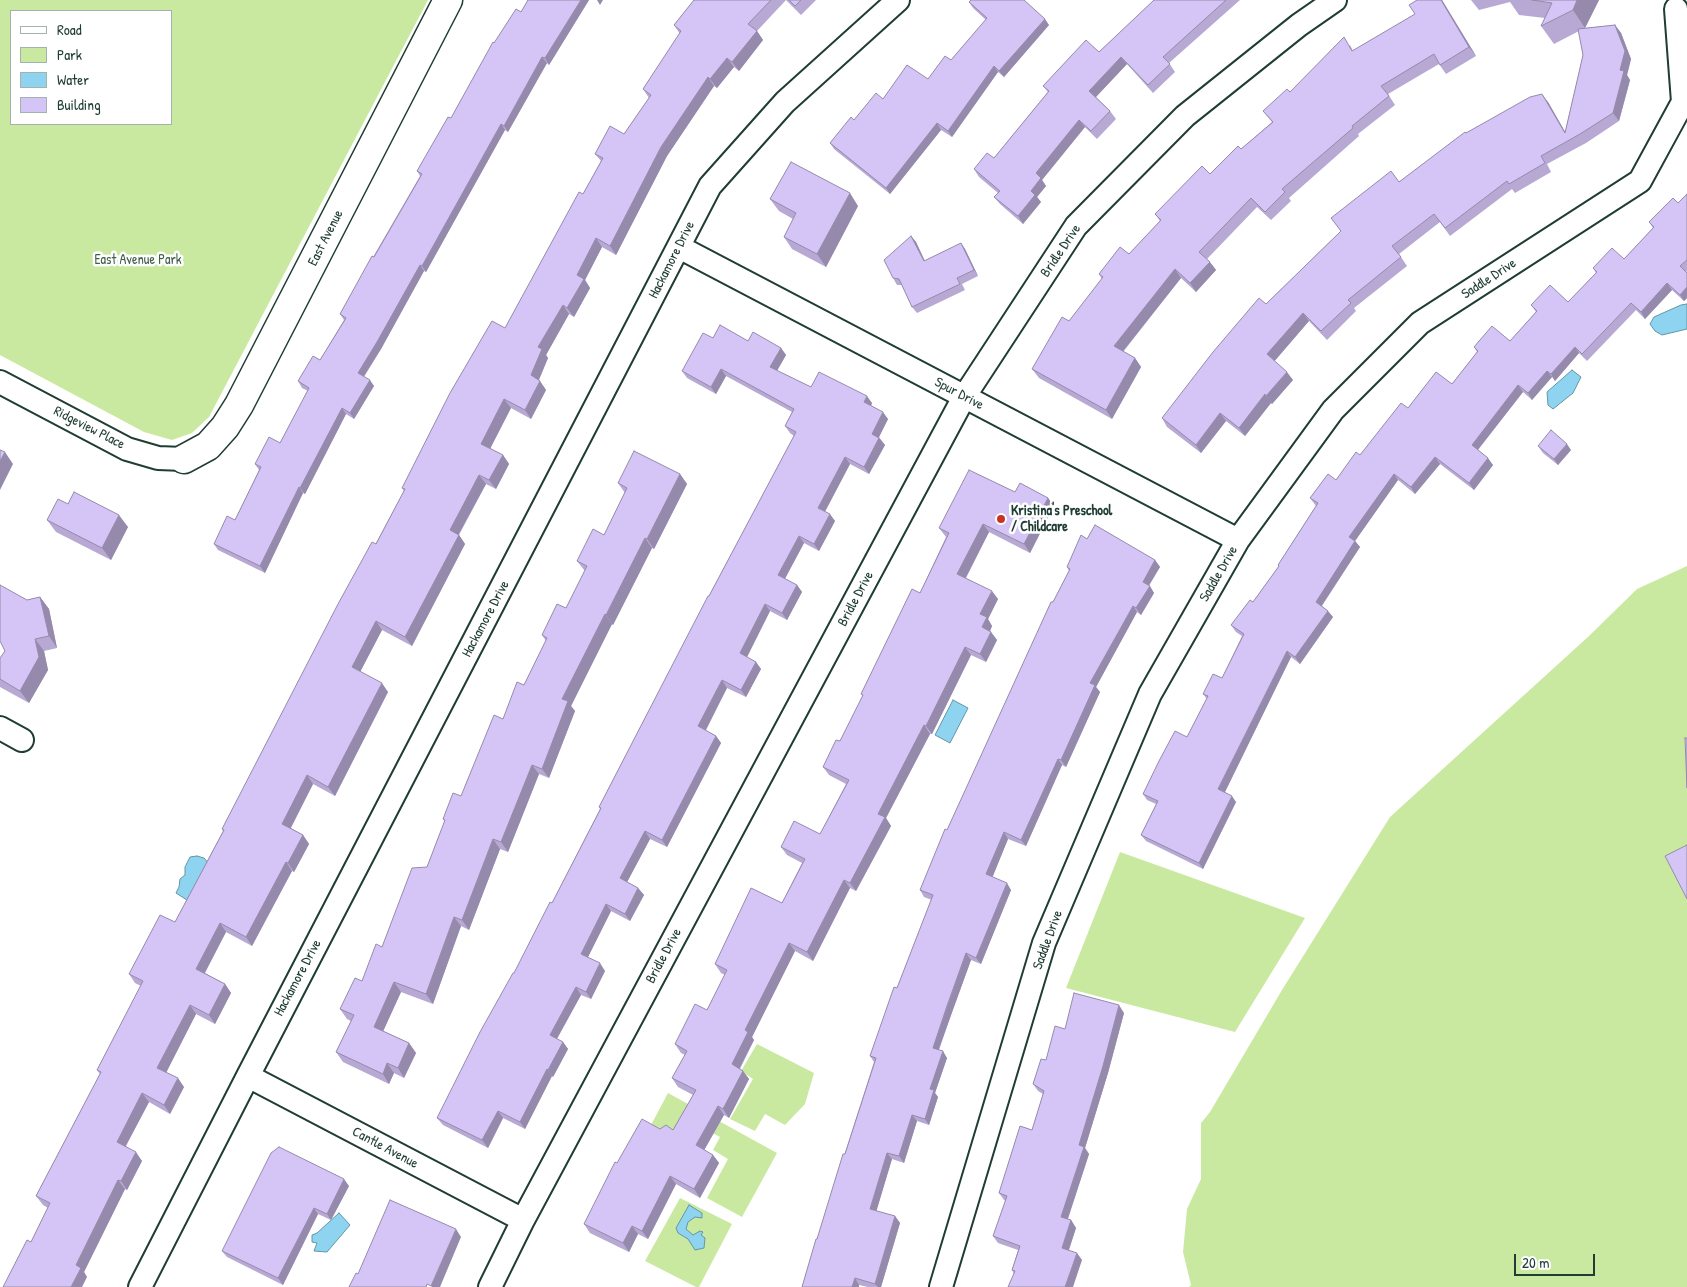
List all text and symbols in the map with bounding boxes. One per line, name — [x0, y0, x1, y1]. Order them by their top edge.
legend — [10, 10, 172, 125]
text: Road — [57, 19, 82, 40]
text: Park — [57, 44, 82, 65]
text: Water — [57, 69, 89, 90]
text: Building — [57, 94, 101, 115]
street label: East Avenue — [305, 207, 347, 269]
street label: Hackamore Drive — [645, 219, 699, 301]
street label: Bridle Drive — [1037, 221, 1085, 281]
park label: East Avenue Park — [94, 252, 182, 268]
street label: Saddle Drive — [1459, 255, 1519, 303]
street label: Spur Drive — [932, 374, 986, 414]
street label: Ridgeview Place — [51, 403, 127, 453]
place label: Kristina's Preschool / Childcare — [1011, 503, 1112, 536]
marker: Kristina's Preschool / Childcare — [995, 513, 1007, 525]
street label: Saddle Drive — [1196, 543, 1242, 605]
street label: Bridle Drive — [835, 569, 877, 629]
street label: Hackamore Drive — [459, 578, 513, 660]
street label: Saddle Drive — [1030, 908, 1066, 972]
street label: Bridle Drive — [643, 926, 685, 986]
street label: Hackamore Drive — [271, 937, 325, 1019]
street label: Cantle Avenue — [349, 1124, 421, 1172]
scale bar — [1517, 1244, 1598, 1276]
text: 20 m — [1522, 1252, 1549, 1273]

